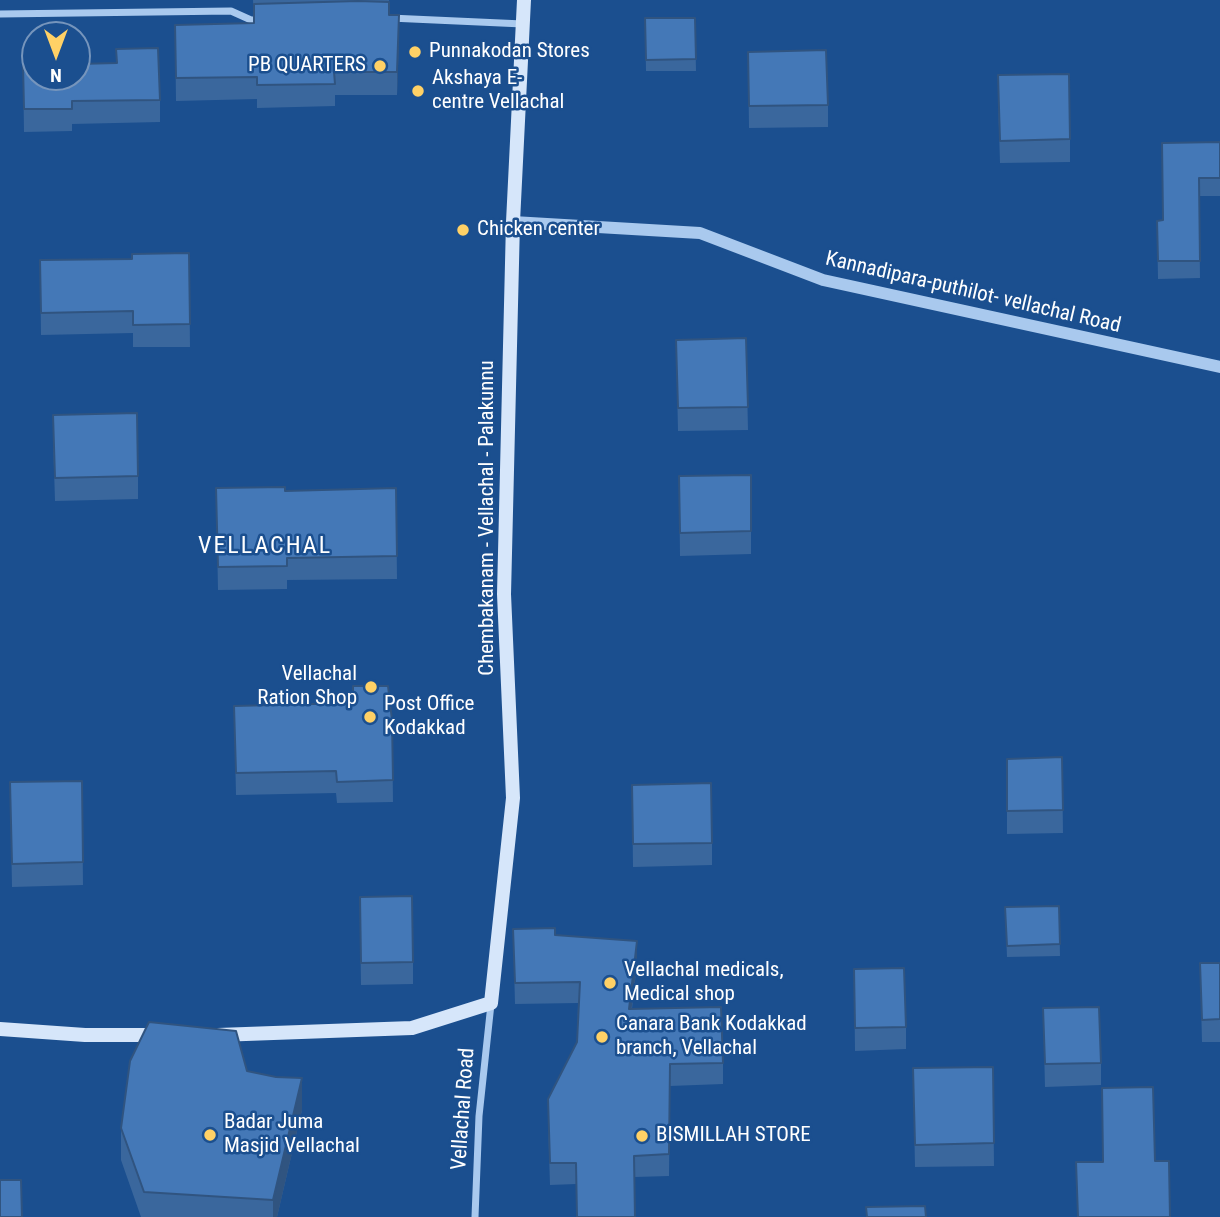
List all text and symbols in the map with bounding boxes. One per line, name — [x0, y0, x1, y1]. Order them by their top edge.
north arrow — [21, 21, 91, 91]
place label: Punnakodan Stores — [429, 39, 590, 65]
marker: Punnakodan Stores — [407, 44, 423, 60]
place label: PB QUARTERS — [248, 53, 366, 79]
marker: PB QUARTERS — [372, 58, 388, 74]
text: N — [50, 64, 62, 87]
place label: Akshaya E- centre Vellachal — [432, 66, 564, 116]
marker: Akshaya E- centre Vellachal — [410, 83, 426, 99]
place label: Chicken center — [477, 217, 600, 243]
marker: Chicken center — [455, 222, 471, 238]
street label: Kannadipara-puthilot- vellachal Road — [823, 247, 1123, 339]
street label: Chembakanam - Vellachal - Palakunnu — [475, 360, 501, 676]
district label: VELLACHAL — [199, 533, 331, 561]
place label: Vellachal Ration Shop — [257, 662, 357, 712]
marker: Vellachal Ration Shop — [363, 679, 379, 695]
place label: Post Office Kodakkad — [384, 692, 474, 742]
marker: Post Office Kodakkad — [362, 709, 378, 725]
place label: Vellachal medicals, Medical shop — [624, 958, 784, 1008]
marker: Vellachal medicals, Medical shop — [602, 975, 618, 991]
place label: Canara Bank Kodakkad branch, Vellachal — [616, 1012, 807, 1062]
marker: Canara Bank Kodakkad branch, Vellachal — [594, 1029, 610, 1045]
street label: Vellachal Road — [447, 1047, 481, 1171]
place label: Badar Juma Masjid Vellachal — [224, 1110, 360, 1160]
place label: BISMILLAH STORE — [656, 1123, 811, 1149]
marker: Badar Juma Masjid Vellachal — [202, 1127, 218, 1143]
marker: BISMILLAH STORE — [634, 1128, 650, 1144]

